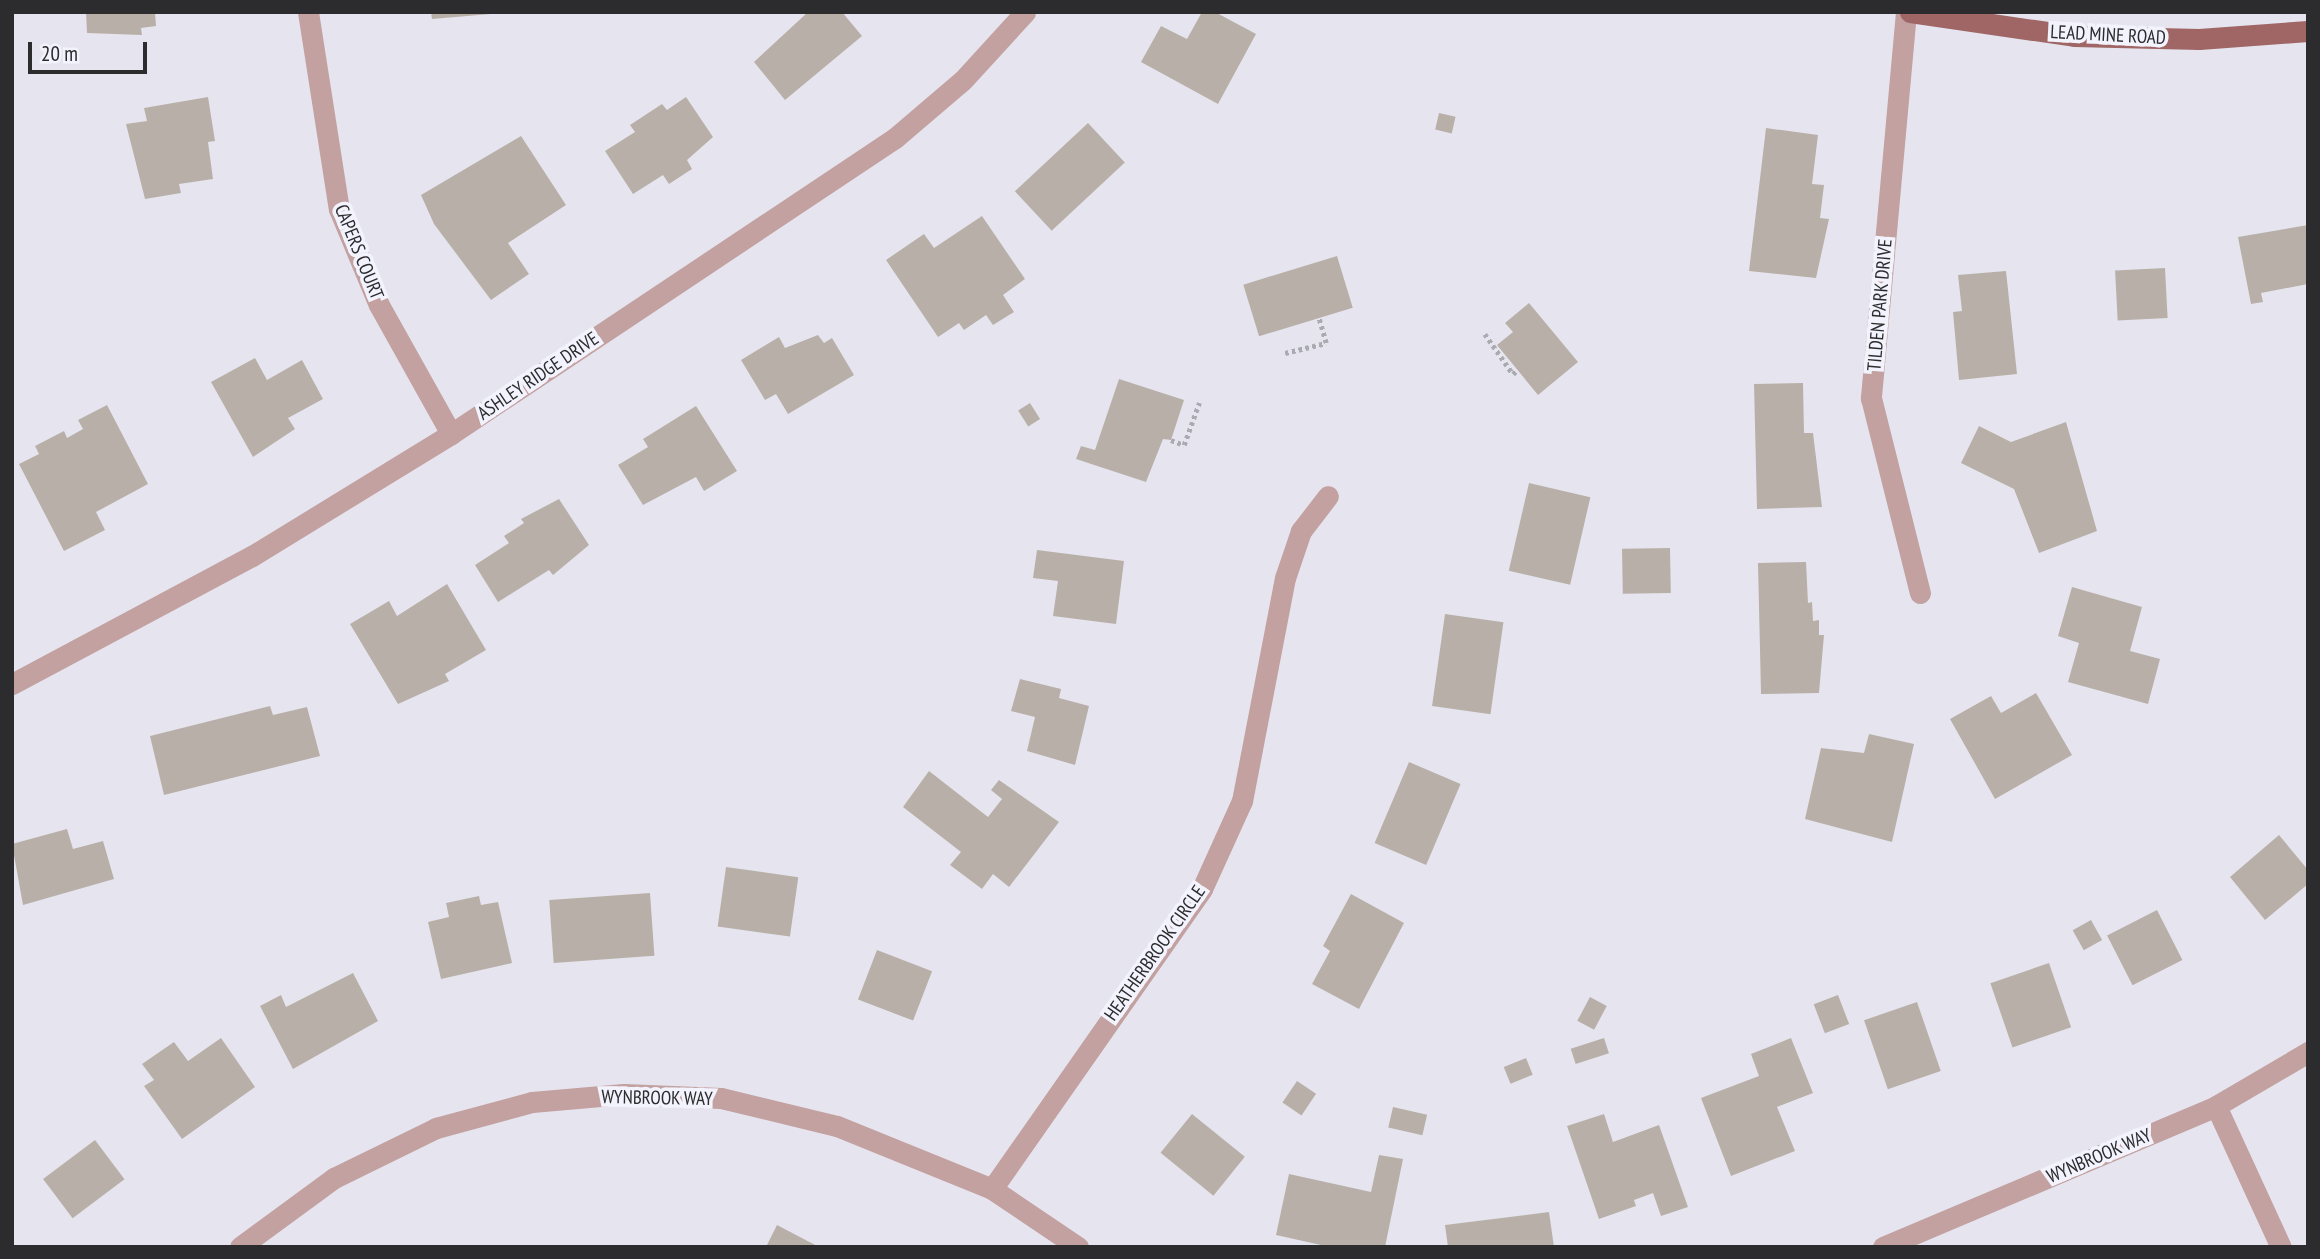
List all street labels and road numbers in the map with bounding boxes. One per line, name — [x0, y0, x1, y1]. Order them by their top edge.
street label: LEAD MINE ROAD — [2050, 21, 2166, 49]
street label: CAPERS COURT — [330, 201, 388, 303]
street label: TILDEN PARK DRIVE — [1863, 238, 1897, 372]
street label: ASHLEY RIDGE DRIVE — [473, 327, 603, 425]
street label: HEATHERBROOK CIRCLE — [1100, 881, 1210, 1025]
street label: WYNBROOK WAY — [601, 1086, 713, 1110]
street label: WYNBROOK WAY — [2043, 1124, 2155, 1188]

